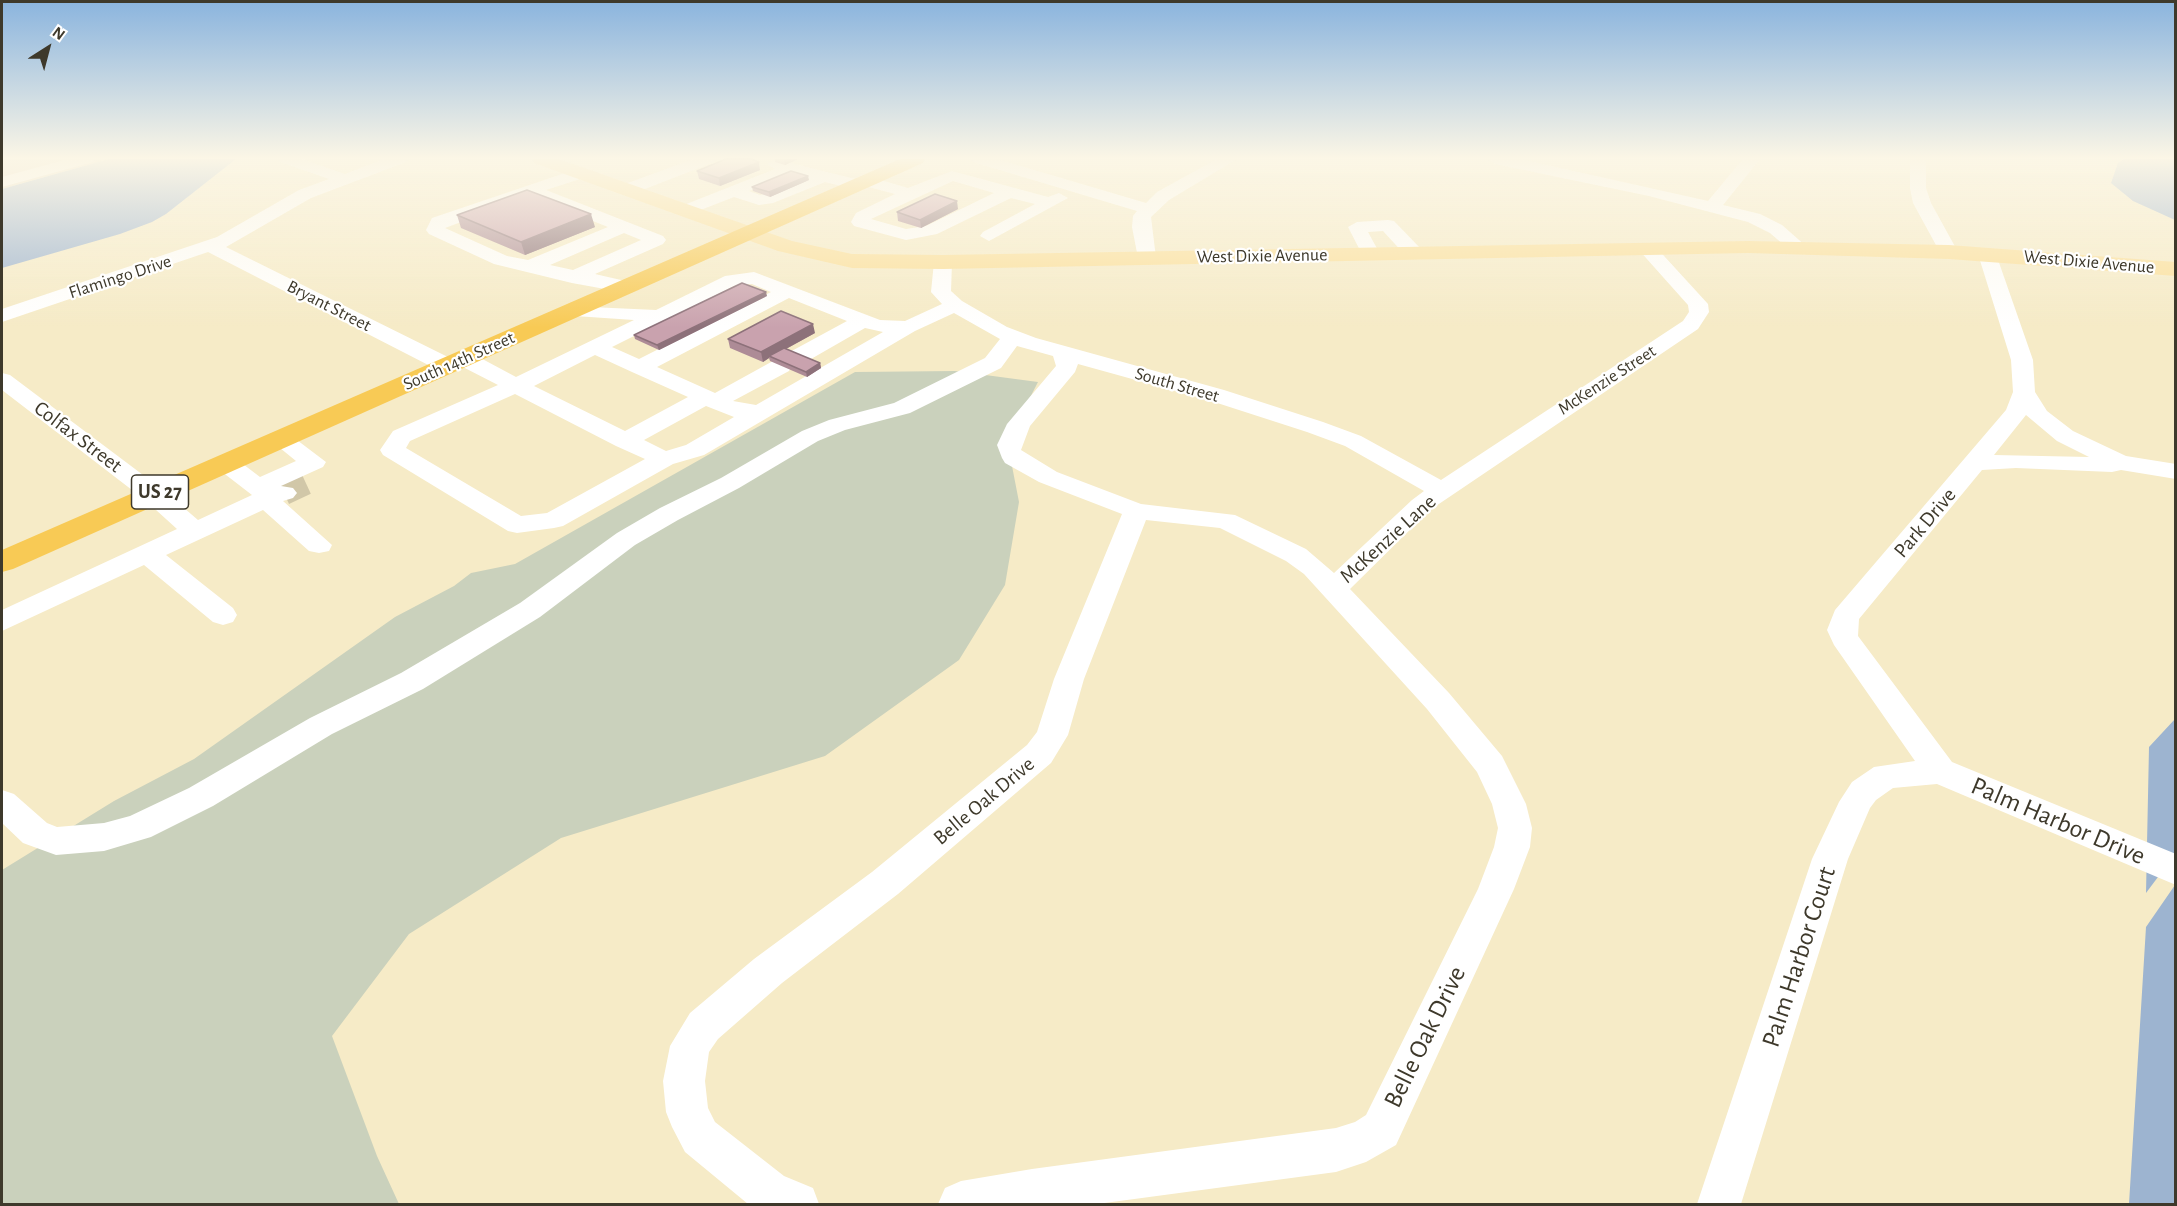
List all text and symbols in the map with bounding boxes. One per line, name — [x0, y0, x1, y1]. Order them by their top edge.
north arrow — [18, 18, 78, 78]
text: N — [49, 24, 68, 43]
street label: West Dixie Avenue — [1196, 244, 1328, 268]
street label: West Dixie Avenue — [2023, 246, 2155, 278]
street label: Flamingo Drive — [66, 250, 174, 304]
street label: Bryant Street — [283, 276, 375, 336]
street label: South 14th Street — [400, 327, 518, 395]
street label: McKenzie Street — [1554, 340, 1660, 420]
street label: South Street — [1132, 363, 1222, 407]
street label: Colfax Street — [29, 396, 127, 478]
road number: US 27 — [132, 475, 188, 509]
street label: Park Drive — [1889, 483, 1961, 563]
street label: McKenzie Lane — [1335, 489, 1441, 589]
street label: Belle Oak Drive — [928, 751, 1040, 851]
street label: Palm Harbor Drive — [1966, 770, 2150, 872]
street label: Palm Harbor Court — [1755, 863, 1843, 1051]
street label: Belle Oak Drive — [1377, 961, 1473, 1113]

